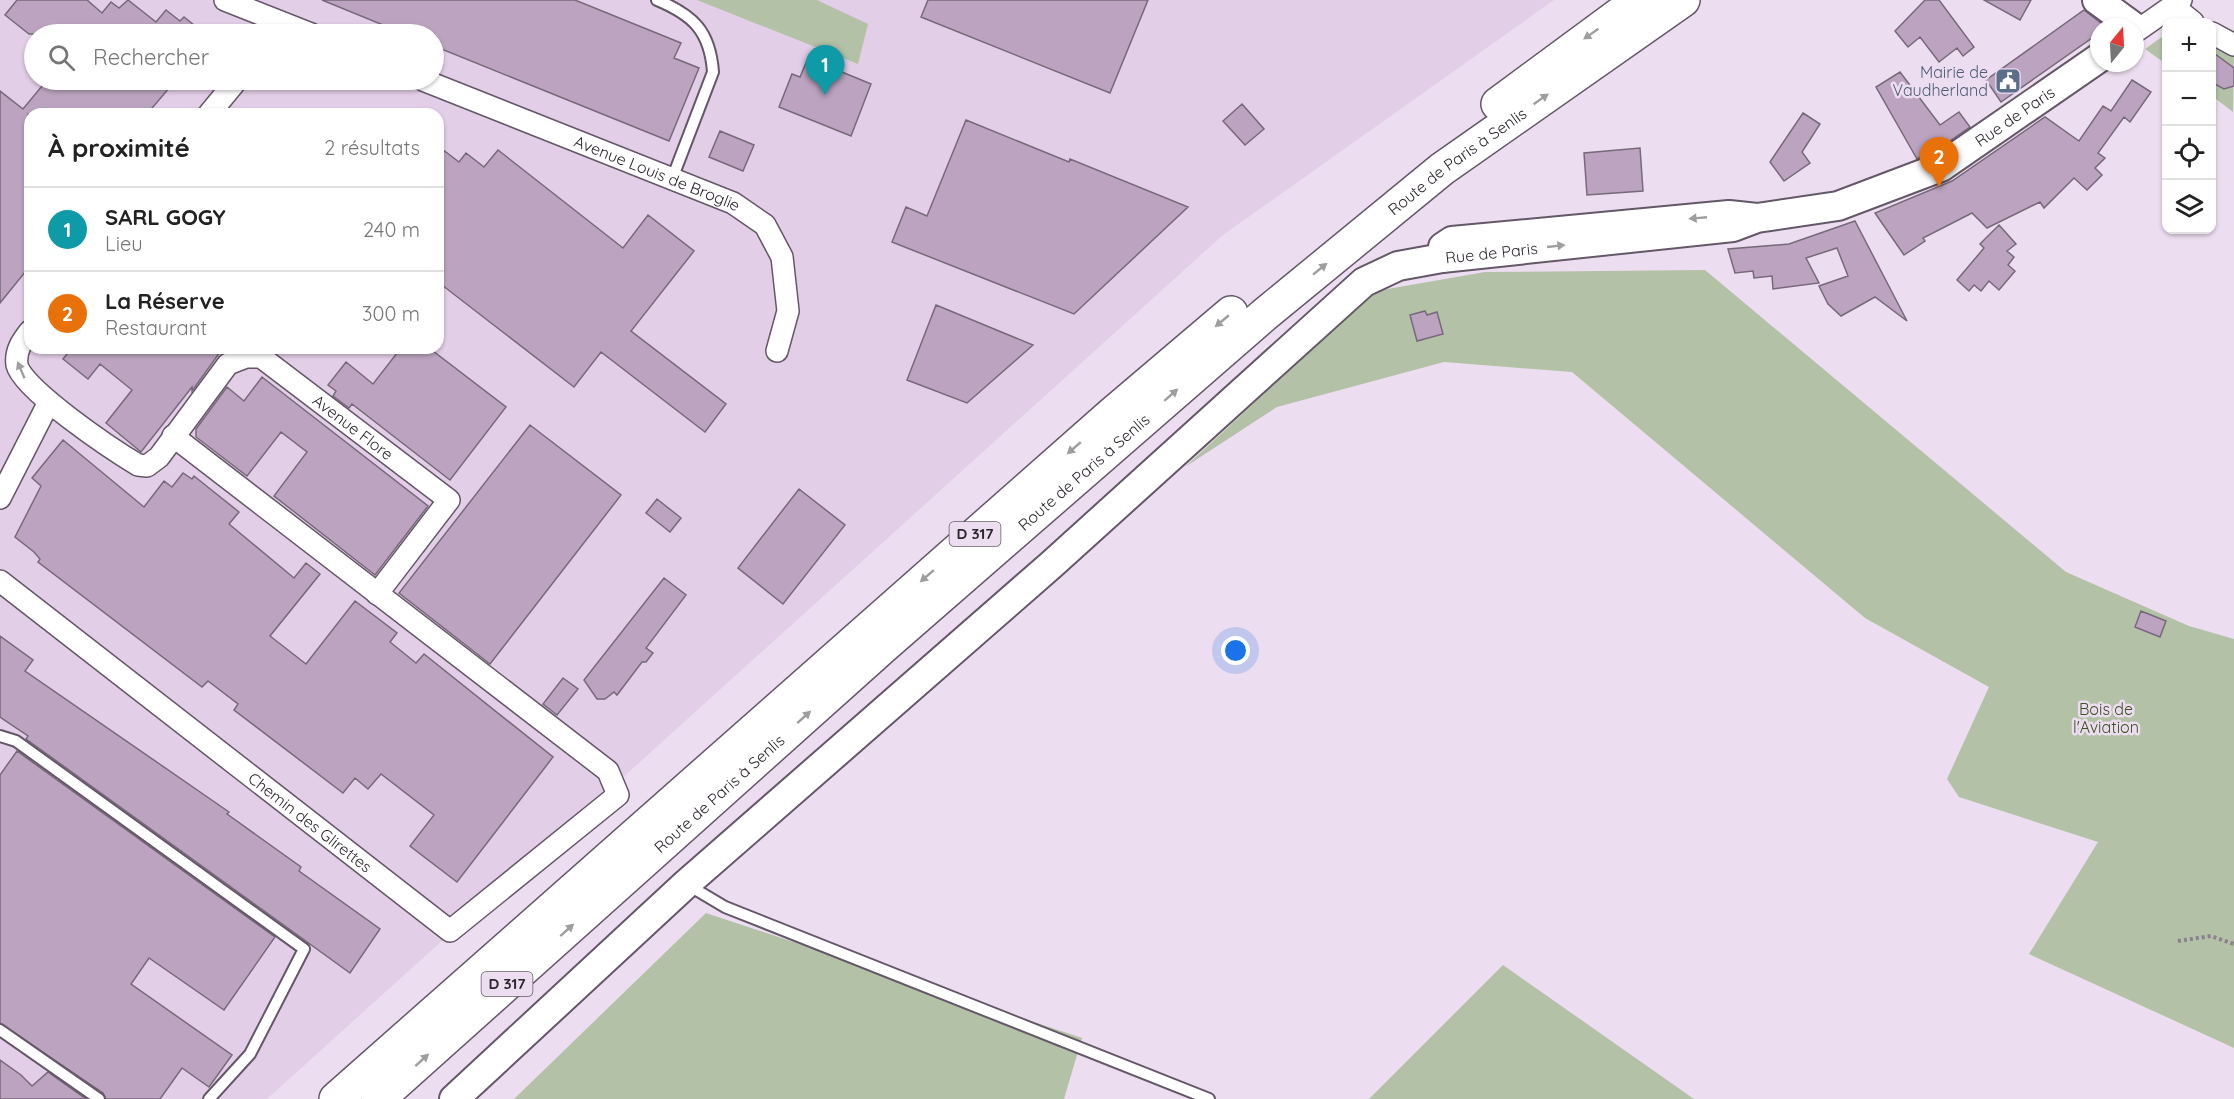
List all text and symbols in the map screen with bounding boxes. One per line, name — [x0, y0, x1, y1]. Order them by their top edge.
north arrow — [2090, 18, 2144, 72]
map controls — [2162, 18, 2216, 234]
button: + — [2162, 18, 2216, 72]
search box — [24, 24, 444, 90]
one-way arrow — [1584, 28, 1600, 40]
icon: search — [45, 41, 78, 74]
text: Rechercher — [93, 43, 209, 71]
pin: 1 — [806, 46, 844, 95]
place label: Mairie de Vaudherland — [1893, 62, 1988, 100]
public building icon: Mairie de Vaudherland — [1993, 66, 2023, 96]
button: − — [2162, 72, 2216, 126]
street label: Rue de Paris — [1971, 82, 2058, 151]
one-way arrow — [1533, 93, 1549, 105]
street label: Route de Paris à Senlis — [1384, 103, 1530, 219]
button: locate — [2162, 126, 2216, 180]
text: À proximité — [48, 131, 190, 164]
street label: Avenue Louis de Broglie — [571, 131, 744, 215]
text: 2 résultats — [324, 135, 420, 160]
pin: 2 — [1920, 138, 1958, 187]
button: layers — [2162, 180, 2216, 234]
text: SARL GOGY — [105, 203, 226, 231]
one-way arrow — [1689, 213, 1708, 223]
text: 1 — [64, 217, 71, 242]
text: 240 m — [363, 217, 420, 242]
text: Lieu — [105, 231, 143, 256]
street label: Rue de Paris — [1444, 238, 1539, 268]
one-way arrow — [1547, 241, 1566, 251]
one-way arrow — [1312, 263, 1327, 276]
text: La Réserve — [105, 287, 225, 315]
text: 2 — [62, 301, 73, 326]
text: 300 m — [362, 301, 420, 326]
one-way arrow — [1215, 314, 1230, 327]
text: Restaurant — [105, 315, 207, 340]
one-way arrow — [16, 361, 26, 379]
one-way arrow — [1163, 388, 1179, 401]
street label: Avenue Flore — [309, 390, 397, 464]
street label: Route de Paris à Senlis — [1014, 409, 1154, 535]
one-way arrow — [1066, 441, 1081, 455]
road number: D 317 — [950, 522, 1000, 546]
one-way arrow — [919, 570, 935, 583]
your location — [1221, 636, 1250, 665]
park label: Bois de l'Aviation — [2073, 699, 2139, 737]
one-way arrow — [796, 711, 811, 724]
street label: Route de Paris à Senlis — [650, 730, 788, 857]
street label: Chemin des Glirettes — [244, 768, 376, 877]
one-way arrow — [560, 923, 575, 937]
road number: D 317 — [482, 972, 532, 996]
one-way arrow — [414, 1054, 429, 1067]

